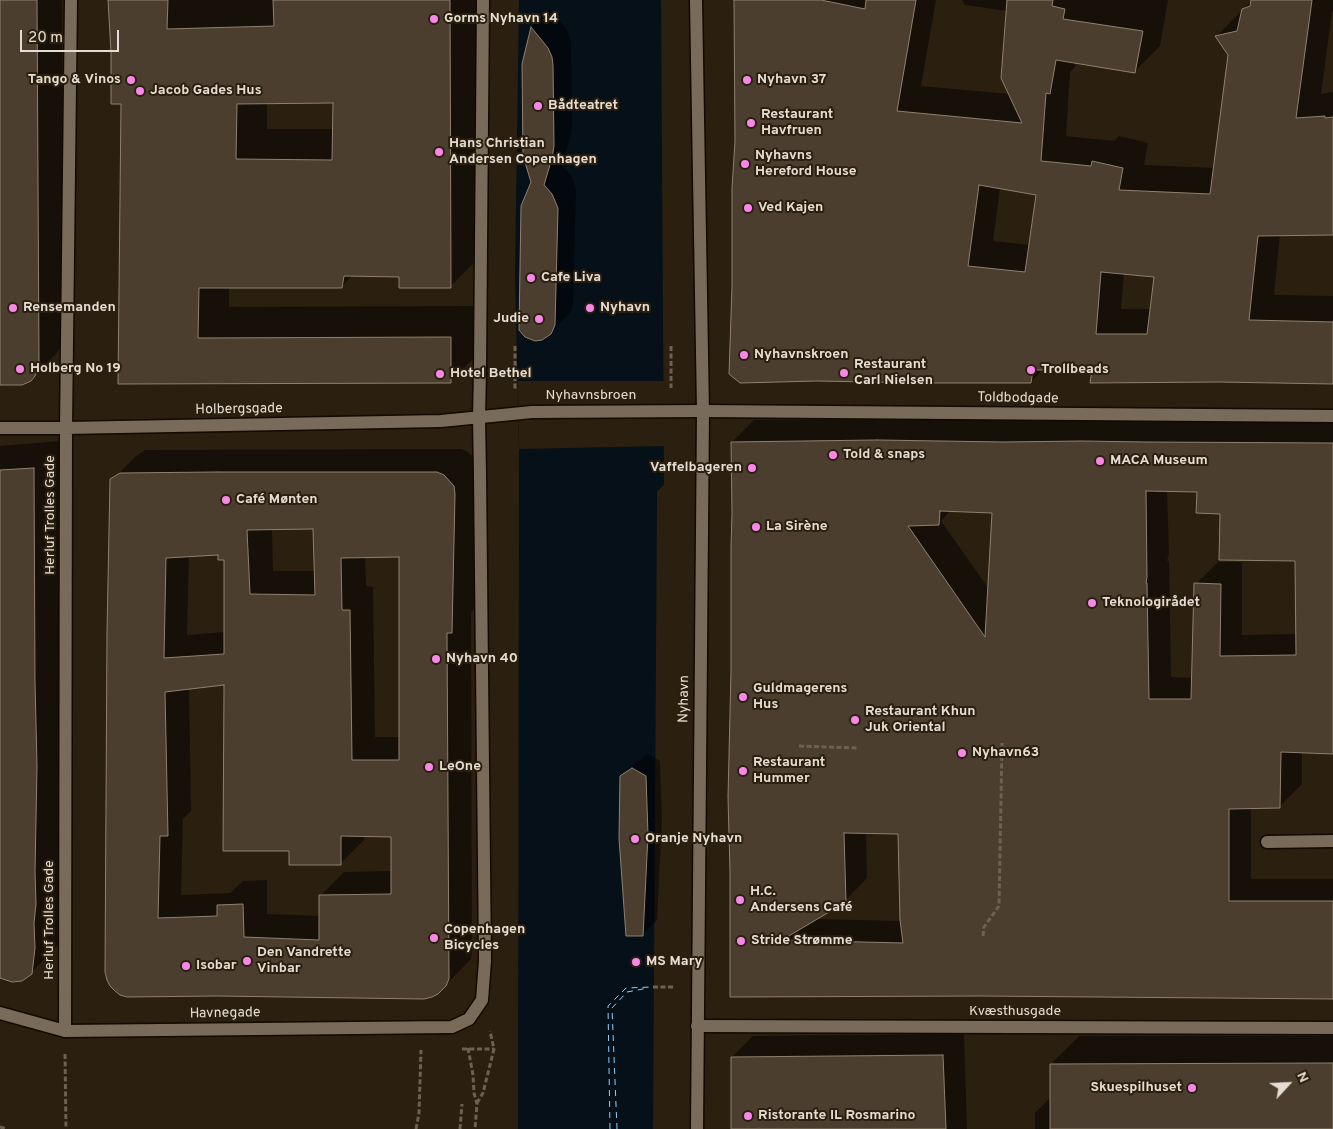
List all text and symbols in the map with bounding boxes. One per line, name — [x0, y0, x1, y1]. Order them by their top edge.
place label: Gorms Nyhavn 14 — [444, 11, 558, 27]
marker: Gorms Nyhavn 14 — [428, 13, 440, 25]
scale bar — [22, 20, 121, 52]
text: 20 m — [28, 29, 63, 48]
place label: Tango & Vinos — [28, 72, 121, 88]
place label: Nyhavn 37 — [757, 72, 826, 88]
marker: Tango & Vinos — [125, 74, 137, 86]
marker: Nyhavn 37 — [741, 74, 753, 86]
place label: Jacob Gades Hus — [150, 83, 262, 99]
marker: Jacob Gades Hus — [134, 85, 146, 97]
place label: Bådteatret — [548, 98, 618, 114]
marker: Bådteatret — [532, 100, 544, 112]
place label: Restaurant Havfruen — [761, 107, 833, 140]
marker: Restaurant Havfruen — [745, 117, 757, 129]
place label: Hans Christian Andersen Copenhagen — [449, 136, 597, 168]
marker: Hans Christian Andersen Copenhagen — [433, 146, 445, 158]
place label: Nyhavns Hereford House — [755, 148, 857, 180]
marker: Nyhavns Hereford House — [739, 158, 751, 170]
place label: Ved Kajen — [758, 200, 823, 216]
marker: Ved Kajen — [742, 202, 754, 214]
place label: Cafe Liva — [541, 270, 601, 286]
marker: Cafe Liva — [525, 272, 537, 284]
place label: Rensemanden — [23, 300, 116, 316]
place label: Nyhavn — [600, 300, 650, 316]
marker: Rensemanden — [7, 302, 19, 314]
marker: Nyhavn — [584, 302, 596, 314]
place label: Judie — [493, 311, 529, 327]
marker: Judie — [533, 313, 545, 325]
place label: Nyhavnskroen — [754, 347, 848, 363]
marker: Nyhavnskroen — [738, 349, 750, 361]
place label: Restaurant Carl Nielsen — [854, 357, 933, 390]
place label: Holberg No 19 — [30, 361, 121, 377]
place label: Trollbeads — [1041, 362, 1109, 378]
marker: Holberg No 19 — [14, 363, 26, 375]
marker: Trollbeads — [1025, 364, 1037, 376]
place label: Hotel Bethel — [450, 366, 532, 382]
marker: Restaurant Carl Nielsen — [838, 367, 850, 379]
marker: Hotel Bethel — [434, 368, 446, 380]
street label: Nyhavnsbroen — [546, 388, 636, 404]
street label: Toldbodgade — [977, 390, 1059, 408]
street label: Holbergsgade — [195, 401, 283, 419]
place label: Told & snaps — [843, 447, 925, 463]
marker: Told & snaps — [827, 449, 839, 461]
place label: MACA Museum — [1110, 453, 1208, 469]
street label: Herluf Trolles Gade — [43, 455, 59, 575]
marker: MACA Museum — [1094, 455, 1106, 467]
place label: Vaffelbageren — [650, 460, 742, 476]
marker: Vaffelbageren — [746, 462, 758, 474]
place label: Café Mønten — [236, 492, 318, 508]
marker: Café Mønten — [220, 494, 232, 506]
place label: La Sirène — [766, 519, 828, 535]
marker: La Sirène — [750, 521, 762, 533]
place label: Teknologirådet — [1102, 595, 1200, 611]
marker: Teknologirådet — [1086, 597, 1098, 609]
place label: Nyhavn 40 — [446, 651, 518, 667]
marker: Nyhavn 40 — [430, 653, 442, 665]
street label: Nyhavn — [676, 675, 694, 723]
place label: Guldmagerens Hus — [753, 681, 847, 714]
marker: Guldmagerens Hus — [737, 691, 749, 703]
place label: Restaurant Khun Juk Oriental — [865, 704, 976, 736]
marker: Restaurant Khun Juk Oriental — [849, 714, 861, 726]
place label: Nyhavn63 — [972, 745, 1039, 761]
marker: Nyhavn63 — [956, 747, 968, 759]
place label: Restaurant Hummer — [753, 755, 825, 788]
place label: LeOne — [439, 759, 481, 775]
marker: LeOne — [423, 761, 435, 773]
marker: Restaurant Hummer — [737, 765, 749, 777]
place label: Oranje Nyhavn — [645, 831, 742, 847]
marker: Oranje Nyhavn — [629, 833, 641, 845]
street label: Herluf Trolles Gade — [42, 860, 58, 980]
place label: H.C. Andersens Café — [750, 884, 853, 916]
marker: H.C. Andersens Café — [734, 894, 746, 906]
place label: Copenhagen Bicycles — [444, 922, 525, 954]
marker: Copenhagen Bicycles — [428, 932, 440, 944]
place label: Stride Strømme — [751, 933, 853, 949]
marker: Stride Strømme — [735, 935, 747, 947]
place label: Den Vandrette Vinbar — [257, 945, 351, 978]
place label: MS Mary — [646, 954, 703, 970]
marker: Den Vandrette Vinbar — [241, 955, 253, 967]
marker: MS Mary — [630, 956, 642, 968]
place label: Isobar — [196, 958, 237, 974]
marker: Isobar — [180, 960, 192, 972]
street label: Kvæsthusgade — [969, 1004, 1061, 1020]
street label: Havnegade — [189, 1005, 261, 1023]
north arrow — [1263, 1059, 1313, 1109]
text: N — [1292, 1069, 1312, 1086]
place label: Skuespilhuset — [1090, 1080, 1182, 1096]
marker: Skuespilhuset — [1186, 1082, 1198, 1094]
place label: Ristorante IL Rosmarino — [758, 1108, 915, 1124]
marker: Ristorante IL Rosmarino — [742, 1110, 754, 1122]

